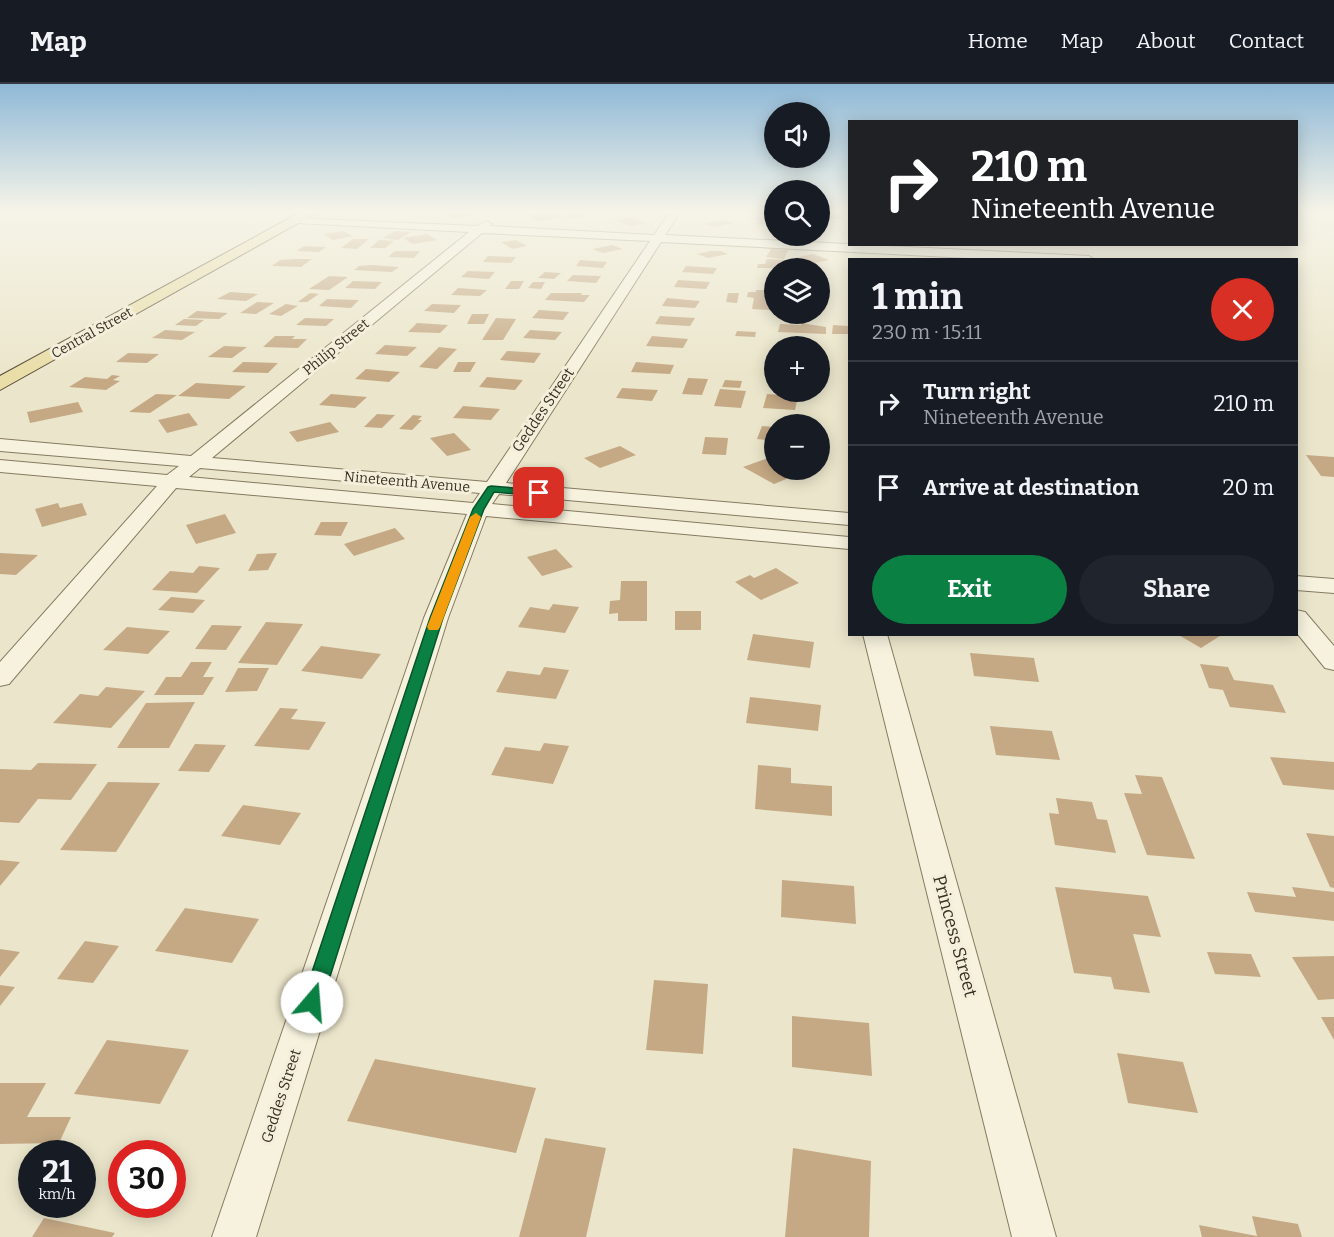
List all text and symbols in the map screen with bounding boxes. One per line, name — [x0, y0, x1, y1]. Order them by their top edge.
text: Map — [30, 25, 87, 58]
text: Home — [968, 28, 1028, 54]
text: Map — [1061, 28, 1103, 54]
text: About — [1136, 28, 1196, 54]
text: Contact — [1229, 28, 1304, 54]
map controls — [764, 102, 830, 480]
button: sound — [764, 102, 830, 168]
text: 210 m — [971, 142, 1087, 192]
icon: right — [872, 144, 950, 222]
button: search — [764, 180, 830, 246]
text: Nineteenth Avenue — [971, 193, 1215, 225]
button: layers — [764, 258, 830, 324]
text: 1 min — [872, 275, 963, 319]
button: close — [1211, 278, 1274, 341]
street label: Central Street — [49, 304, 135, 362]
street label: Philip Street — [300, 315, 372, 379]
text: 230 m · 15:11 — [872, 320, 982, 344]
button: + — [764, 336, 830, 402]
street label: Geddes Street — [508, 364, 578, 456]
text: Turn right — [923, 378, 1031, 405]
icon: right — [872, 387, 905, 420]
text: 210 m — [1214, 390, 1274, 417]
text: Nineteenth Avenue — [923, 405, 1104, 429]
button: − — [764, 414, 830, 480]
pin — [513, 467, 564, 518]
street label: Nineteenth Avenue — [343, 468, 471, 496]
icon: arrive — [872, 471, 905, 504]
text: Arrive at destination — [923, 474, 1139, 501]
text: 20 m — [1223, 474, 1274, 501]
icon: arrive — [522, 476, 555, 509]
button: Exit — [872, 555, 1067, 624]
button: Share — [1079, 555, 1274, 624]
street label: Princess Street — [928, 873, 982, 1000]
position arrow — [280, 970, 344, 1034]
street label: Geddes Street — [257, 1046, 305, 1145]
speed limit sign: 30 — [108, 1140, 186, 1218]
text: 21 — [42, 1154, 72, 1190]
text: km/h — [38, 1185, 76, 1203]

